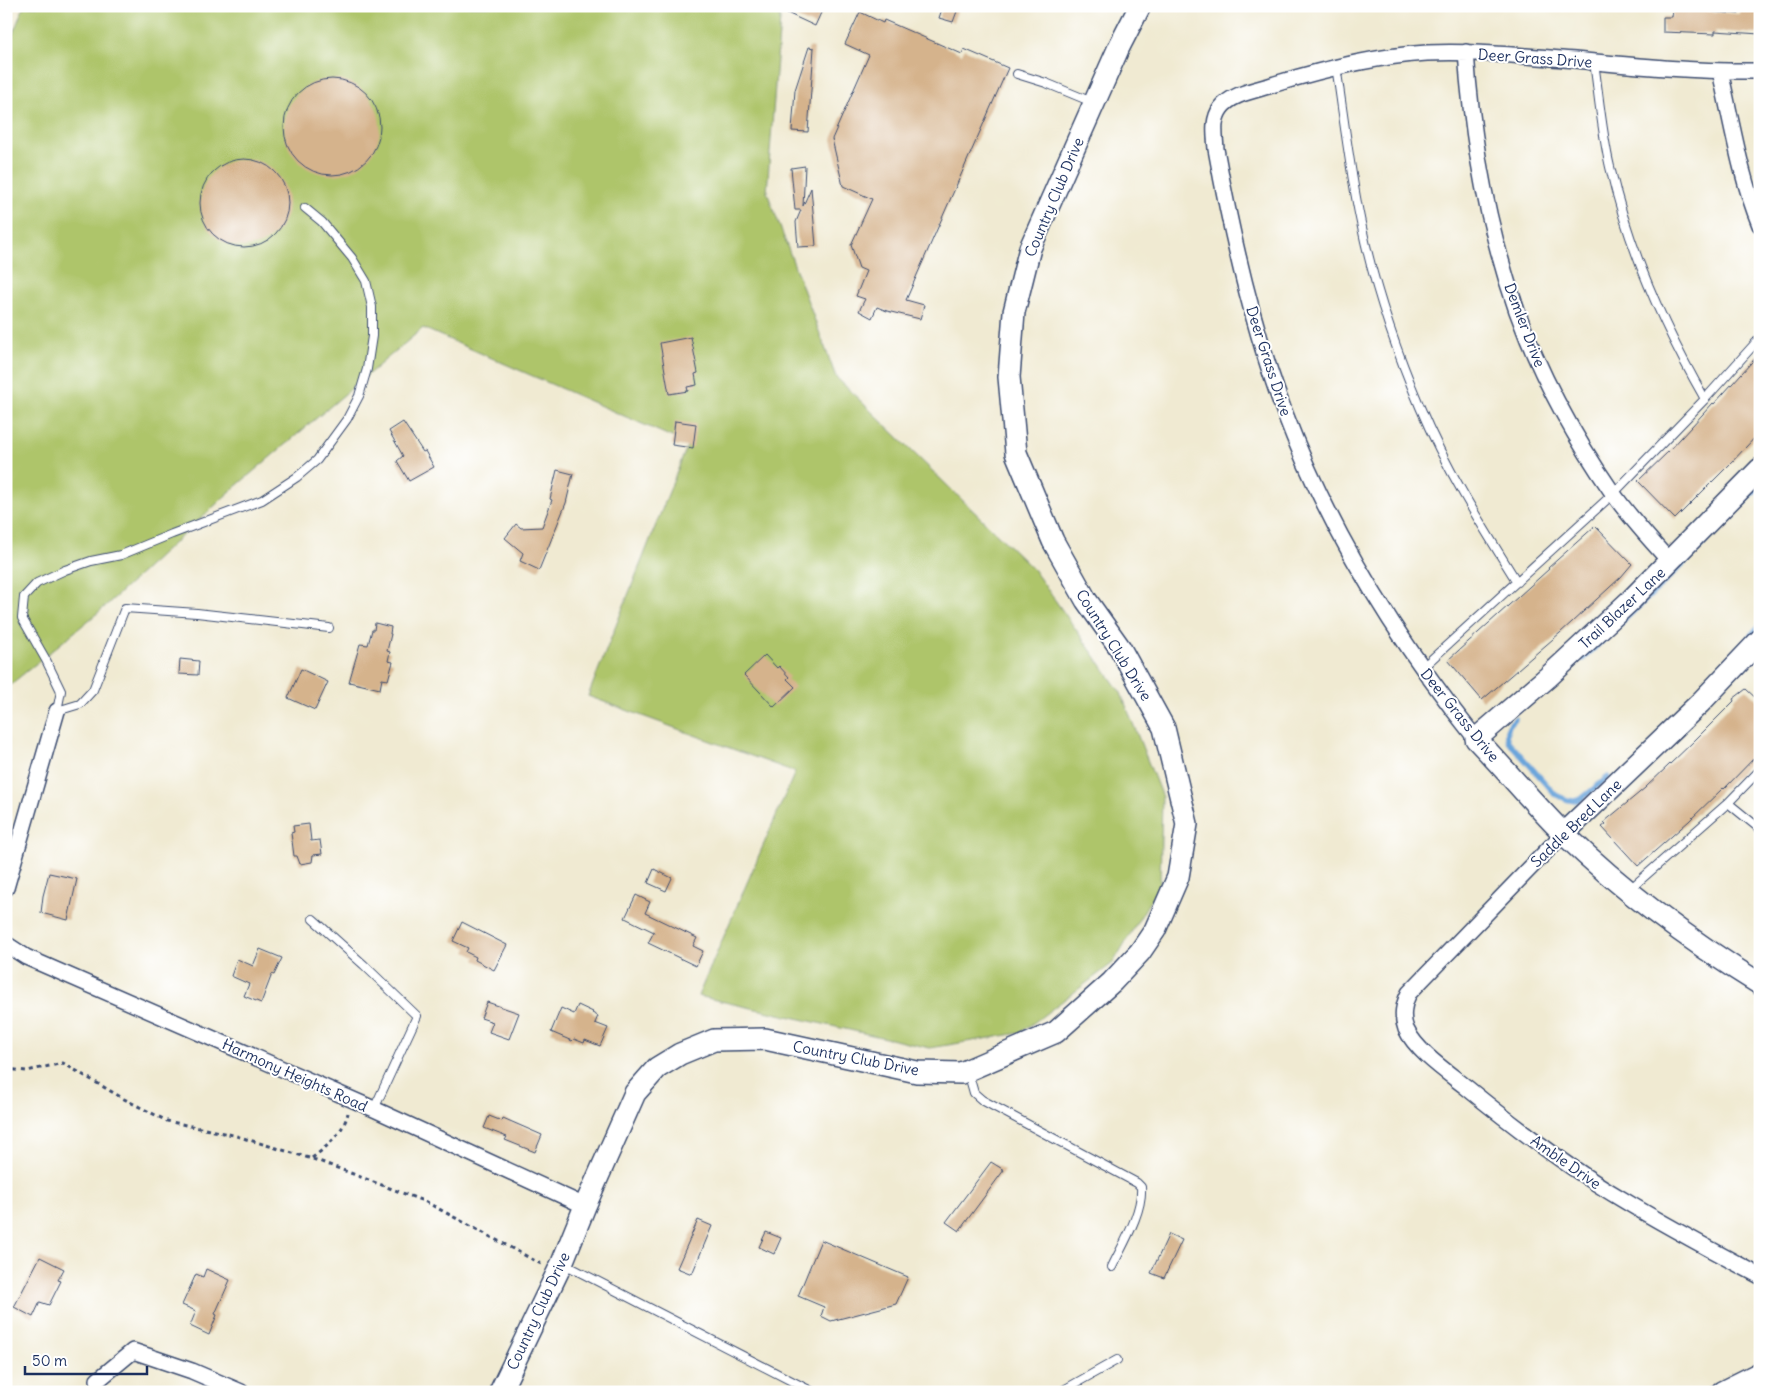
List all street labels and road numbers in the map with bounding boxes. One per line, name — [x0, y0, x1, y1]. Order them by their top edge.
street label: Deer Grass Drive — [1477, 45, 1593, 71]
street label: Country Club Drive — [1020, 134, 1088, 260]
street label: Demler Drive — [1500, 280, 1550, 370]
street label: Deer Grass Drive — [1242, 304, 1296, 418]
street label: Trail Blazer Lane — [1575, 563, 1669, 653]
street label: Country Club Drive — [1072, 586, 1156, 704]
street label: Deer Grass Drive — [1417, 665, 1503, 765]
street label: Saddle Bred Lane — [1527, 775, 1625, 871]
street label: Harmony Heights Road — [219, 1034, 371, 1116]
street label: Country Club Drive — [791, 1036, 921, 1080]
street label: Amble Drive — [1527, 1131, 1605, 1193]
street label: Country Club Drive — [502, 1249, 574, 1373]

